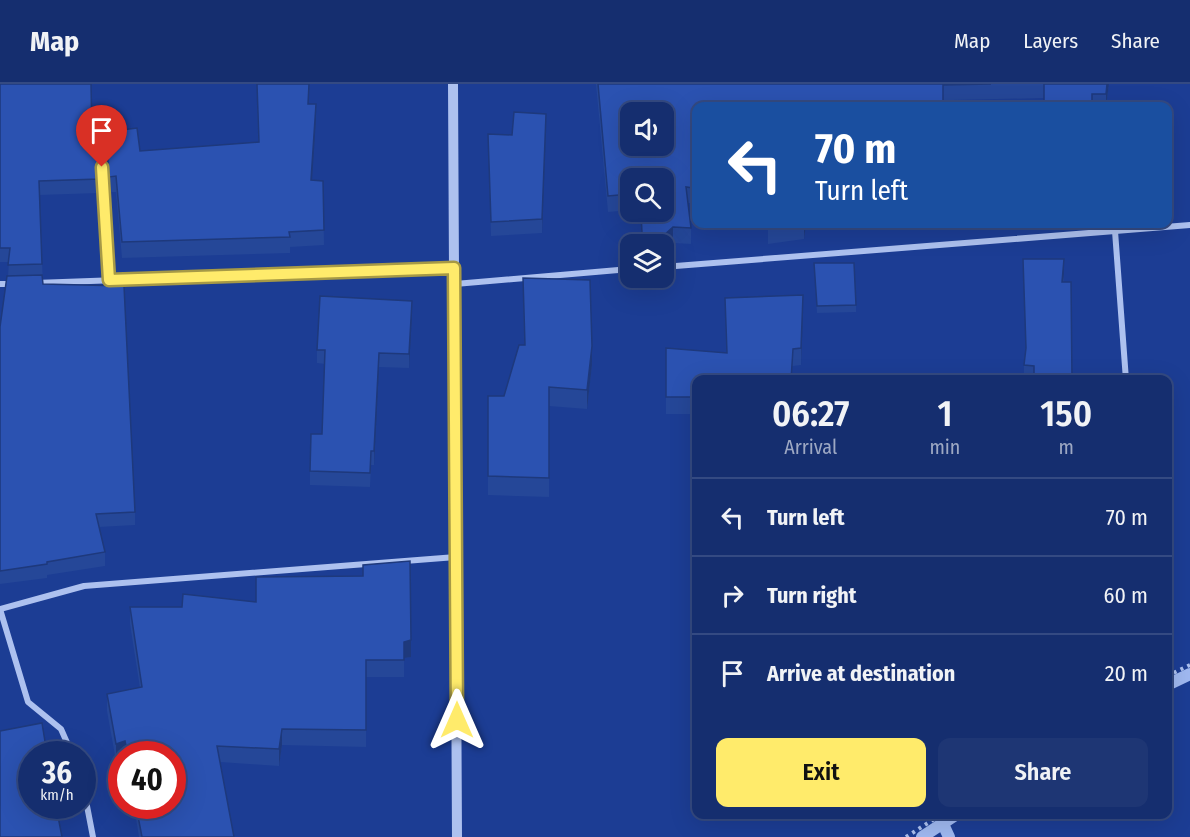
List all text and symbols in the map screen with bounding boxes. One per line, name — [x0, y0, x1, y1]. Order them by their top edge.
text: Map — [30, 25, 79, 58]
text: Map — [954, 28, 990, 54]
text: Layers — [1023, 28, 1078, 54]
text: Share — [1111, 28, 1160, 54]
map controls — [620, 102, 674, 288]
button: sound — [620, 102, 674, 156]
pin — [76, 105, 127, 167]
icon: arrive — [85, 114, 118, 147]
text: 70 m — [815, 124, 896, 174]
icon: left — [716, 126, 794, 204]
button: search — [620, 168, 674, 222]
text: Turn left — [815, 175, 908, 207]
button: layers — [620, 234, 674, 288]
text: 06:27 — [772, 392, 850, 436]
text: 1 — [937, 392, 952, 436]
text: 150 — [1040, 392, 1092, 436]
text: Arrival — [784, 435, 837, 459]
text: min — [929, 435, 960, 459]
text: m — [1058, 435, 1074, 459]
icon: left — [716, 501, 749, 534]
text: Turn left — [767, 504, 845, 531]
text: 70 m — [1106, 504, 1148, 531]
icon: right — [716, 579, 749, 612]
text: Turn right — [767, 582, 856, 609]
text: 60 m — [1104, 582, 1148, 609]
icon: arrive — [716, 657, 749, 690]
text: Arrive at destination — [767, 660, 955, 687]
text: 20 m — [1105, 660, 1148, 687]
position arrow — [425, 688, 489, 752]
button: Exit — [716, 738, 926, 807]
button: Share — [938, 738, 1148, 807]
speed limit sign: 40 — [108, 741, 186, 819]
text: 36 — [42, 755, 72, 791]
text: km/h — [40, 786, 74, 804]

